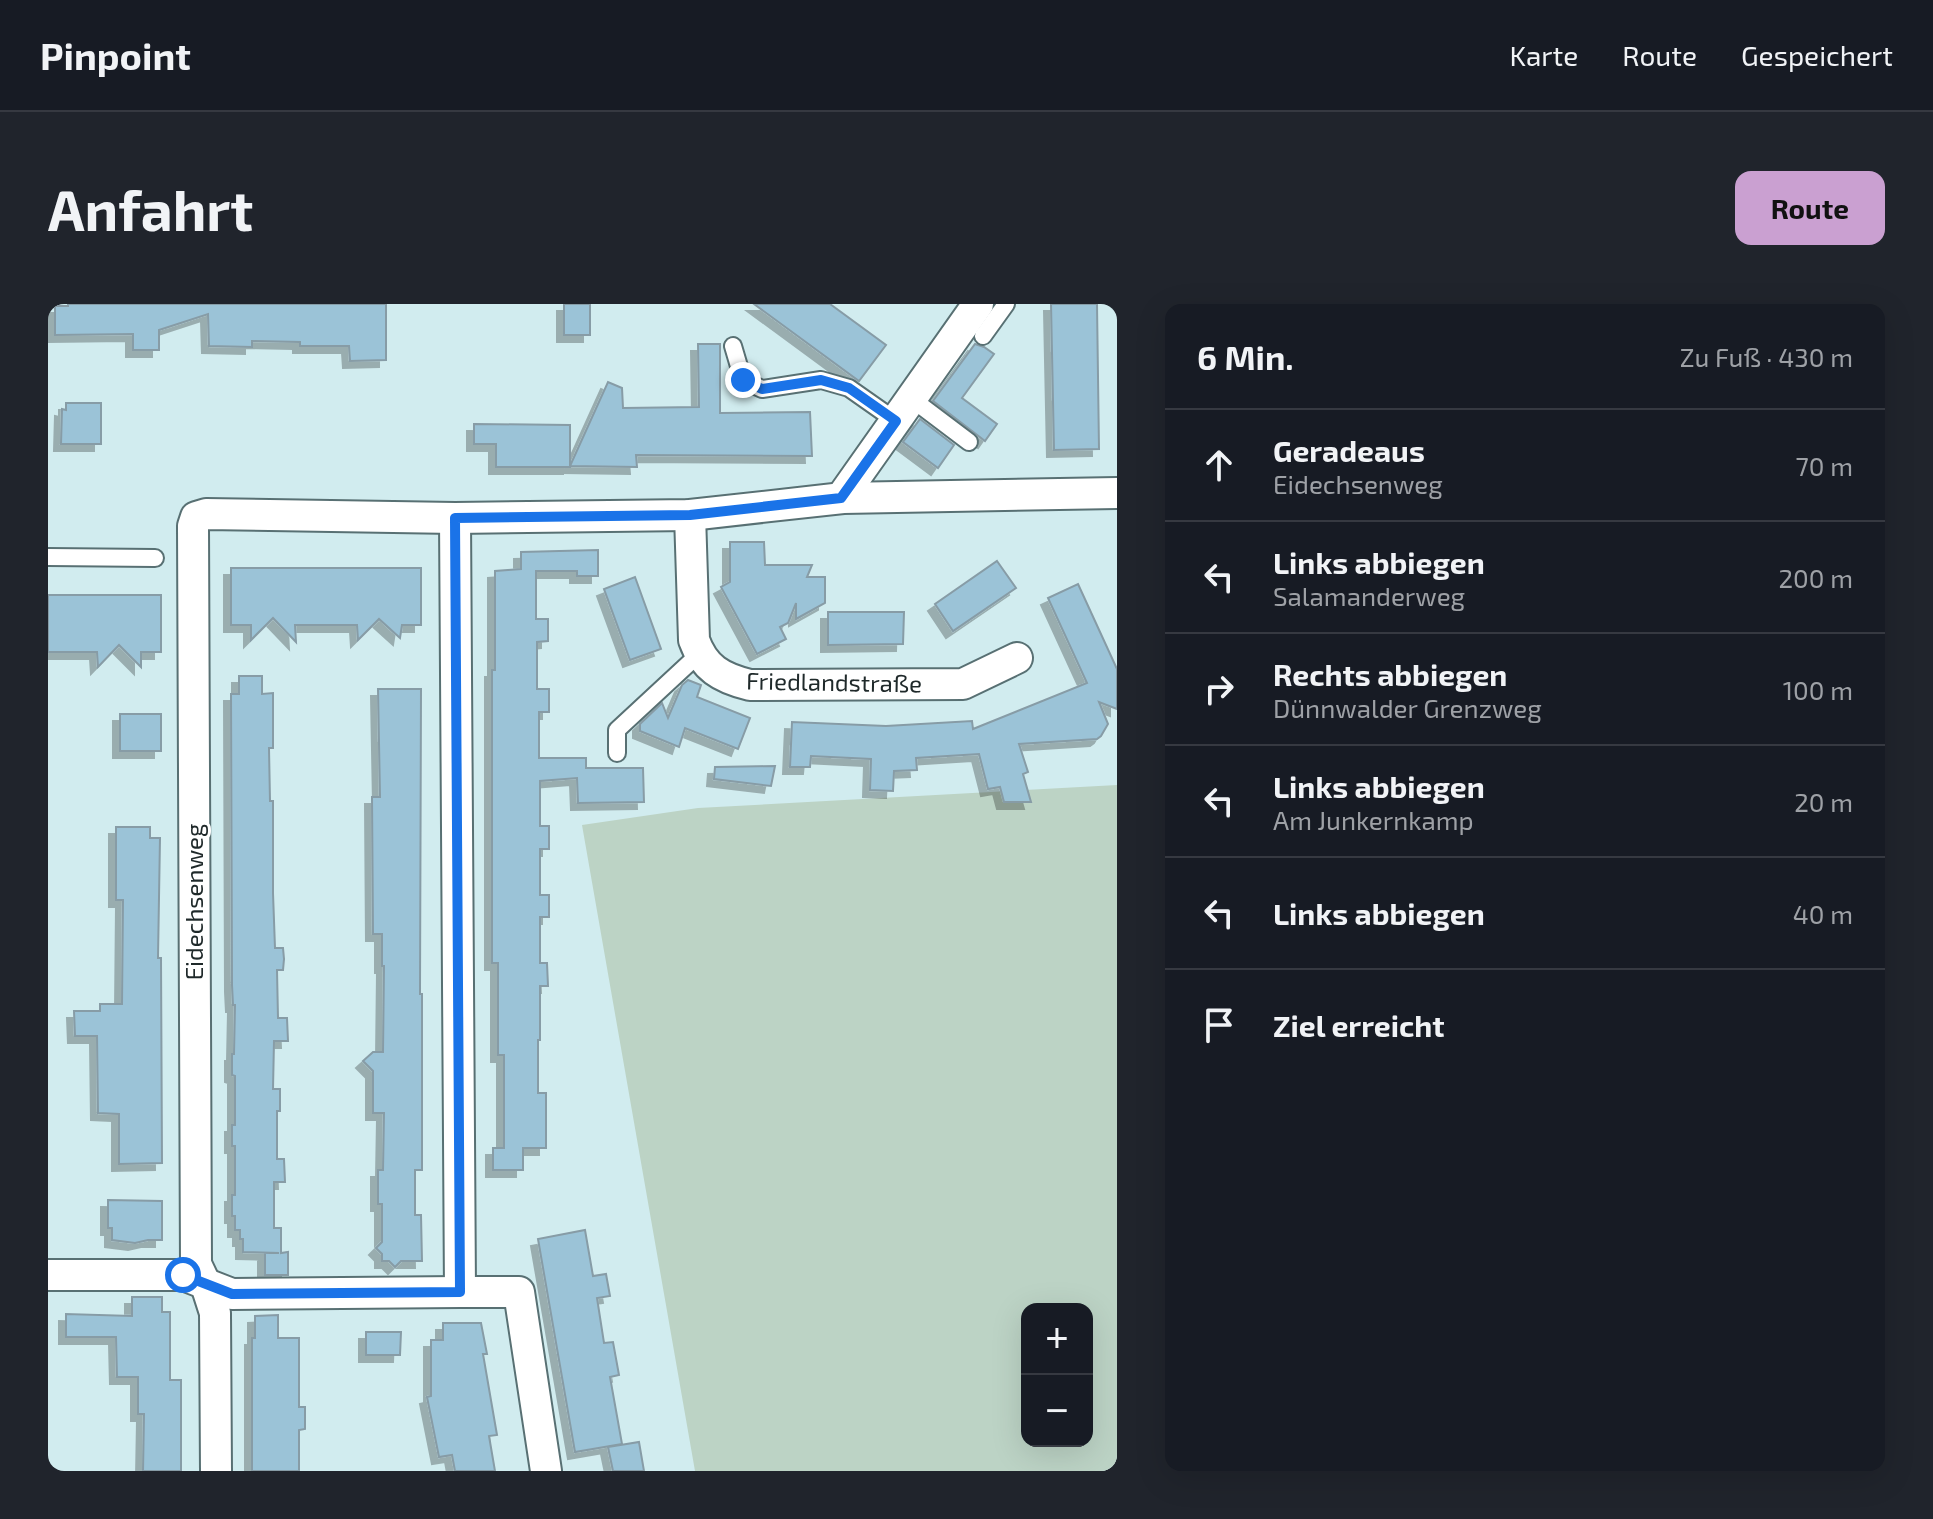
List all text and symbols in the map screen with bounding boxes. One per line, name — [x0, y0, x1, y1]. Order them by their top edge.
text: Pinpoint — [40, 32, 191, 78]
text: Karte — [1509, 38, 1578, 72]
text: Route — [1622, 38, 1697, 72]
text: Gespeichert — [1741, 38, 1893, 72]
button: Route — [1735, 171, 1885, 245]
text: Anfahrt — [48, 175, 253, 242]
text: 6 Min. — [1197, 336, 1294, 377]
text: Zu Fuß · 430 m — [1680, 341, 1853, 372]
route end — [725, 362, 761, 398]
text: Geradeaus — [1273, 432, 1425, 468]
icon: ahead — [1197, 443, 1241, 487]
text: 70 m — [1795, 450, 1853, 481]
text: Eidechsenweg — [1273, 468, 1443, 499]
text: Links abbiegen — [1273, 544, 1485, 580]
icon: left — [1197, 555, 1241, 599]
text: 200 m — [1778, 562, 1853, 593]
text: Salamanderweg — [1273, 580, 1465, 611]
text: Rechts abbiegen — [1273, 656, 1507, 692]
street label: Friedlandstraße — [746, 665, 922, 698]
icon: right — [1197, 667, 1241, 711]
text: 100 m — [1783, 674, 1853, 705]
text: Dünnwalder Grenzweg — [1273, 692, 1542, 723]
text: Links abbiegen — [1273, 768, 1485, 804]
icon: left — [1197, 779, 1241, 823]
text: 20 m — [1794, 786, 1853, 817]
text: Am Junkernkamp — [1273, 804, 1474, 835]
street label: Eidechsenweg — [179, 824, 208, 980]
icon: left — [1197, 891, 1241, 935]
text: Links abbiegen — [1273, 895, 1485, 931]
text: 40 m — [1793, 898, 1853, 929]
icon: arrive — [1197, 1003, 1241, 1047]
text: Ziel erreicht — [1273, 1007, 1445, 1043]
route start — [165, 1257, 201, 1293]
map controls — [1021, 1303, 1093, 1447]
button: + — [1021, 1303, 1093, 1375]
button: − — [1021, 1375, 1093, 1447]

